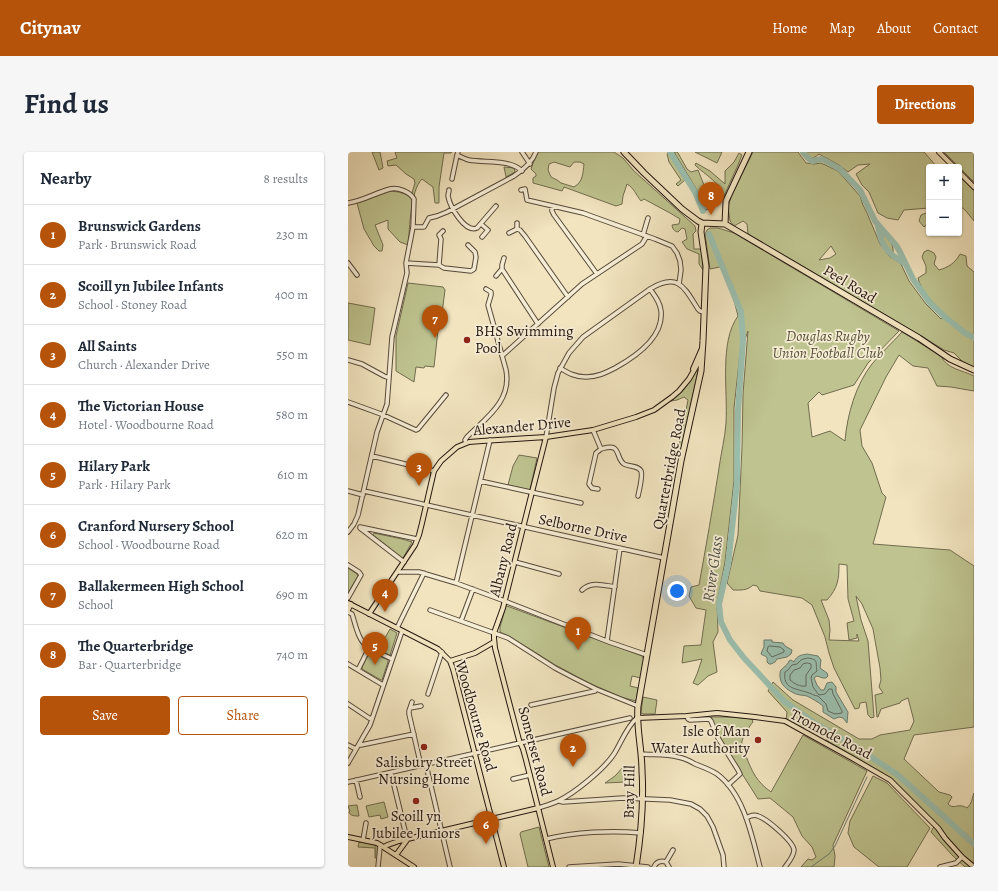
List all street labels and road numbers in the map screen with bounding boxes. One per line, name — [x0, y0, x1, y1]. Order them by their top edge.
street label: Peel Road — [820, 260, 881, 308]
street label: Quarterbridge Road — [647, 406, 691, 531]
street label: Alexander Drive — [471, 412, 572, 440]
street label: Selborne Drive — [537, 509, 630, 547]
street label: Albany Road — [484, 520, 522, 600]
street label: Woodbourne Road — [450, 658, 502, 774]
street label: Somerset Road — [513, 704, 557, 799]
street label: Tromode Road — [787, 704, 876, 764]
street label: Bray Hill — [619, 765, 639, 819]

